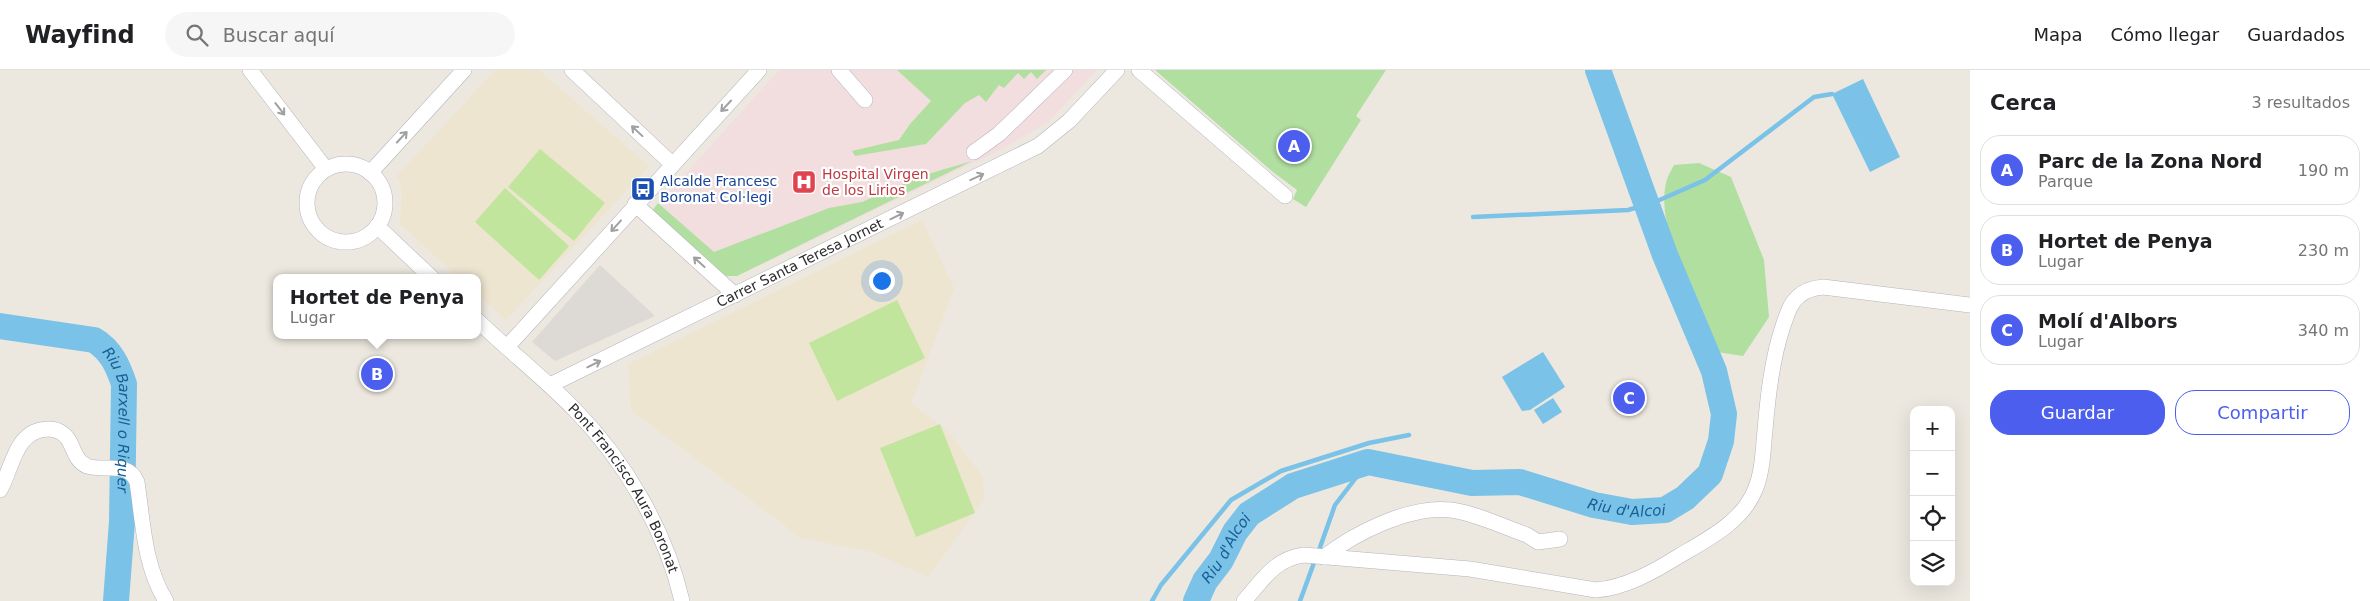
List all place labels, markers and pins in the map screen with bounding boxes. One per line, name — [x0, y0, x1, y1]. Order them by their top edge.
pin: A — [1278, 127, 1310, 165]
place label: Hospital Virgen de los Lirios — [822, 166, 929, 198]
hospital icon: Hospital Virgen de los Lirios — [791, 169, 817, 195]
place label: Alcalde Francesc Boronat Col·legi — [660, 173, 777, 205]
bus stop icon: Alcalde Francesc Boronat Col·legi — [630, 176, 656, 202]
pin: B — [361, 355, 393, 393]
pin: C — [1613, 379, 1645, 417]

